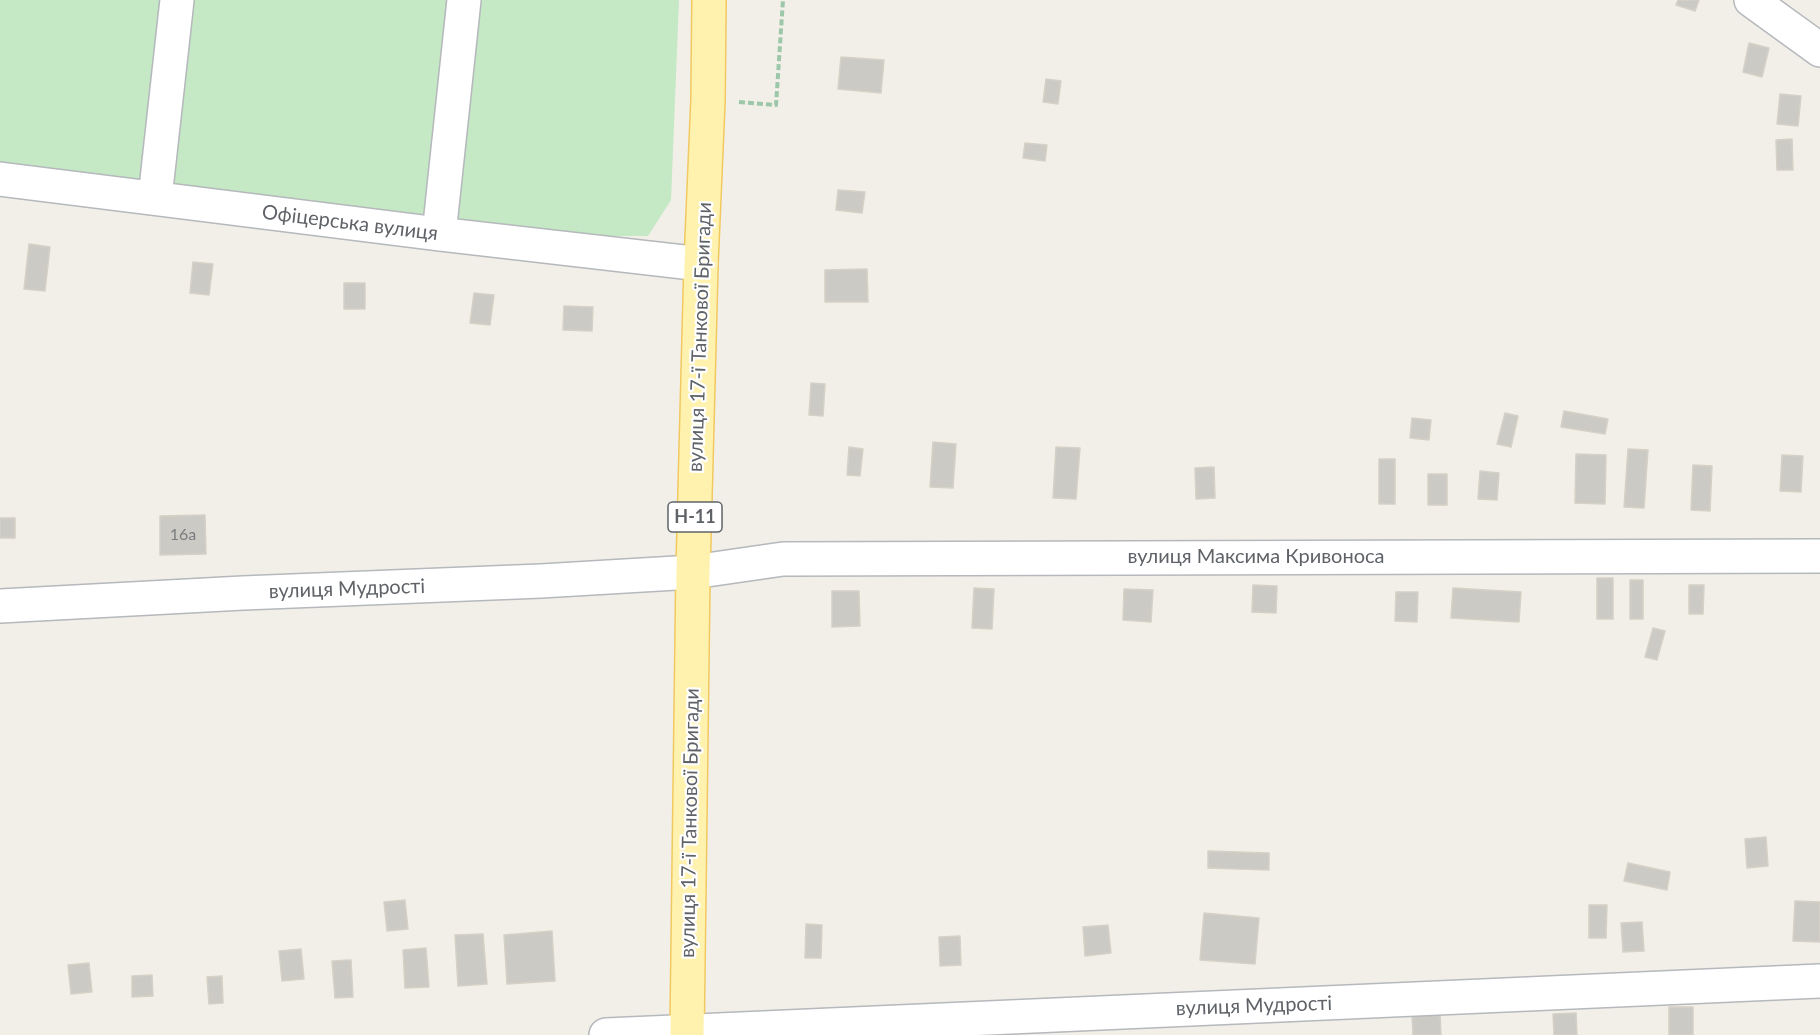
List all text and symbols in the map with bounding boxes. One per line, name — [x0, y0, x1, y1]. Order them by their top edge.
street label: Офіцерська вулиця — [261, 200, 439, 246]
street label: вулиця 17-ї Танкової Бригади — [683, 202, 717, 472]
road number: Н-11 — [668, 502, 722, 532]
house number: 16а — [170, 525, 196, 545]
street label: вулиця Максима Кривоноса — [1127, 545, 1385, 569]
street label: вулиця Мудрості — [268, 574, 426, 604]
street label: вулиця 17-ї Танкової Бригади — [676, 688, 704, 958]
street label: вулиця Мудрості — [1175, 991, 1333, 1021]

